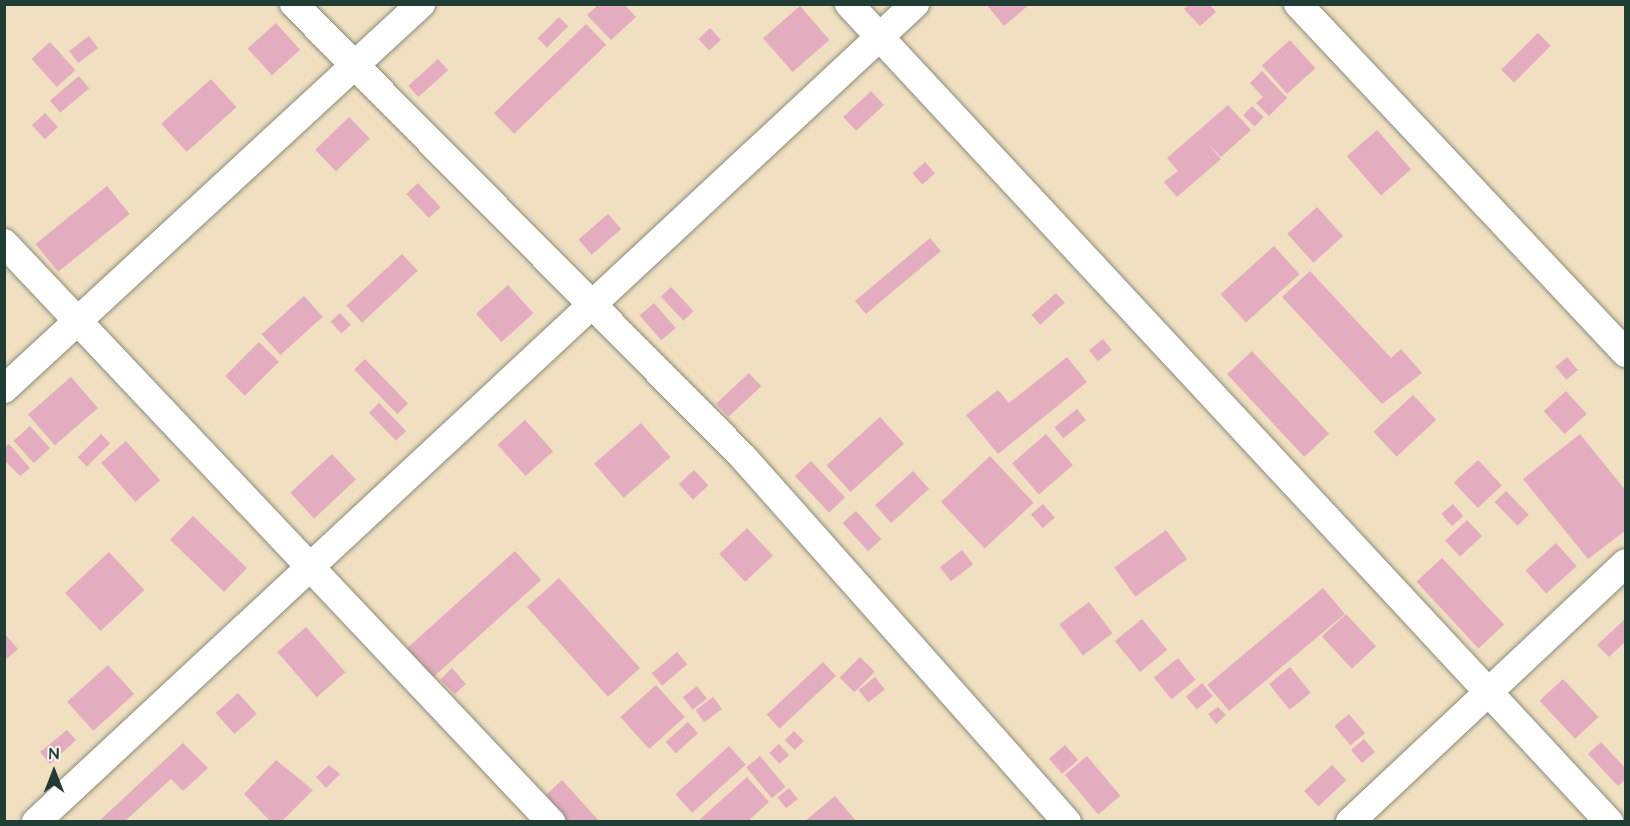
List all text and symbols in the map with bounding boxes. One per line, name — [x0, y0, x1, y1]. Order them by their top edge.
north arrow — [24, 742, 84, 802]
text: N — [49, 743, 59, 765]

